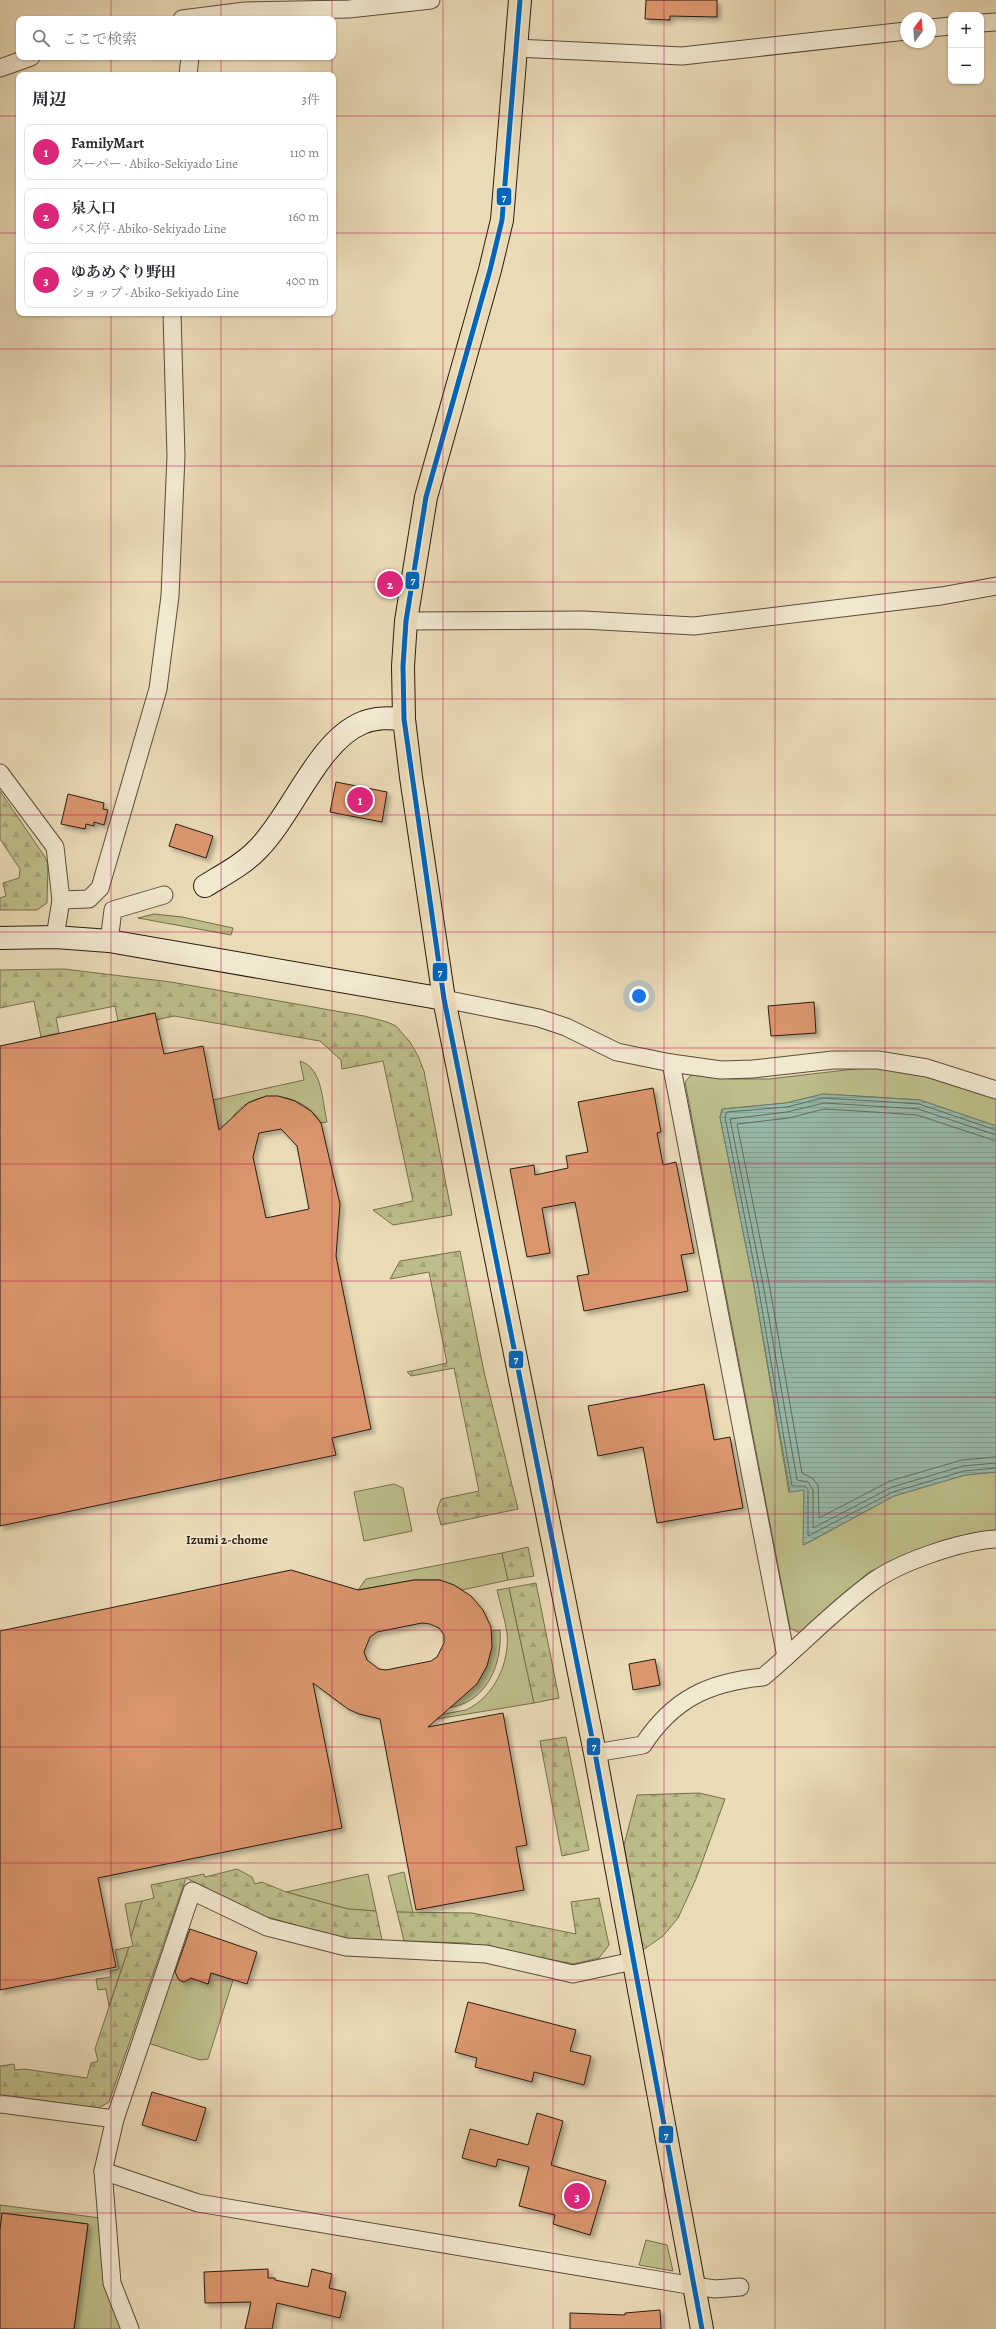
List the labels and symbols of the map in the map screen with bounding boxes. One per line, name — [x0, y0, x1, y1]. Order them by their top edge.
north arrow — [900, 12, 936, 48]
line badge: 7 — [496, 187, 512, 206]
text: 7 — [502, 190, 507, 205]
pin: 2 — [377, 569, 403, 599]
line badge: 7 — [405, 571, 420, 590]
text: 7 — [411, 573, 416, 588]
pin: 1 — [347, 785, 373, 815]
line badge: 7 — [432, 962, 448, 982]
text: 7 — [438, 965, 443, 980]
your location — [629, 986, 649, 1006]
line badge: 7 — [508, 1350, 524, 1369]
text: 7 — [514, 1352, 519, 1367]
district label: Izumi 2-chome — [186, 1531, 268, 1548]
line badge: 7 — [586, 1737, 601, 1756]
text: 7 — [592, 1739, 597, 1754]
line badge: 7 — [658, 2125, 674, 2144]
text: 7 — [664, 2128, 669, 2143]
pin: 3 — [564, 2181, 590, 2211]

